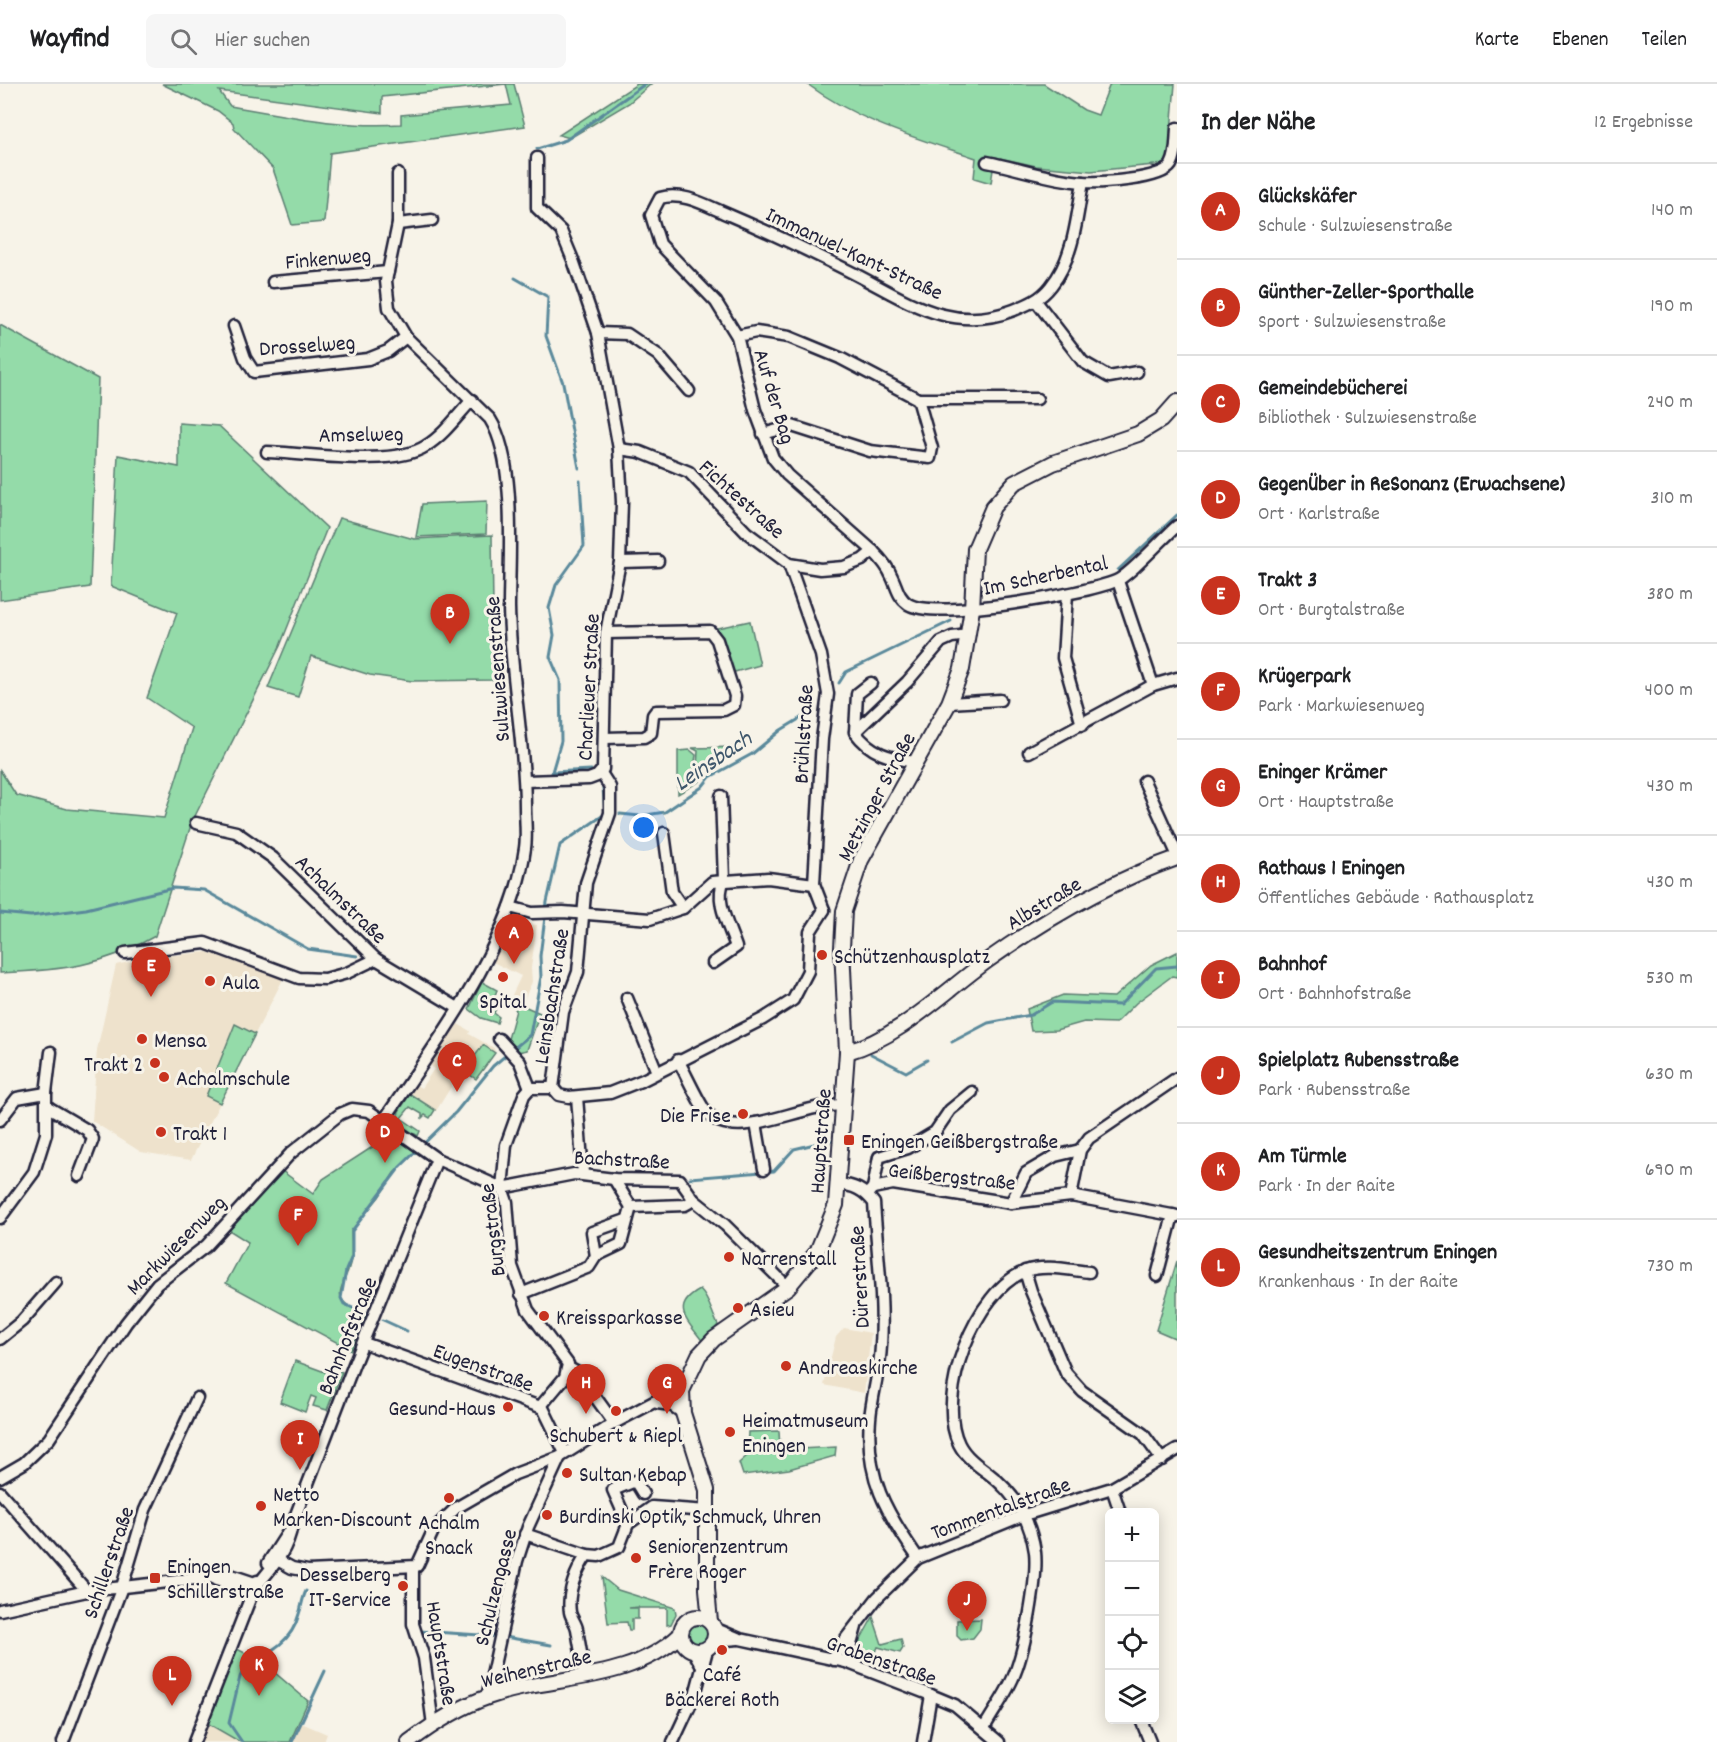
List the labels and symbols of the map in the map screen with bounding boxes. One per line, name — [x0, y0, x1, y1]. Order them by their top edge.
street label: Immanuel-Kant-Straße — [760, 201, 947, 310]
street label: Finkenweg — [284, 241, 373, 280]
street label: Drosselweg — [258, 329, 356, 366]
street label: Auf der Bag — [744, 346, 802, 448]
street label: Amselweg — [318, 420, 404, 453]
street label: Fichtestraße — [691, 453, 791, 548]
street label: Im Scherbental — [981, 549, 1111, 606]
pin: B — [430, 594, 470, 644]
street label: Sulzwiesenstraße — [479, 595, 520, 743]
street label: Charlieuer Straße — [571, 613, 610, 761]
street label: Brühlstraße — [787, 684, 824, 785]
water label: Leinsbach — [668, 723, 761, 801]
street label: Metzinger Straße — [831, 728, 925, 868]
your location — [629, 813, 658, 842]
street label: Achalmstraße — [287, 849, 393, 953]
street label: Albstraße — [1001, 870, 1088, 940]
pin: A — [494, 914, 534, 964]
street label: Leinsbachstraße — [527, 927, 579, 1067]
place label: Schützenhausplatz — [834, 943, 990, 974]
pin: E — [132, 948, 170, 997]
marker: Schützenhausplatz — [815, 948, 829, 962]
place label: Aula — [222, 969, 260, 1000]
marker: Spital — [496, 970, 510, 984]
marker: Aula — [203, 974, 217, 988]
place label: Spital — [479, 988, 527, 1019]
place label: Mensa — [154, 1027, 207, 1058]
marker: Mensa — [135, 1032, 149, 1046]
pin: C — [438, 1042, 476, 1092]
place label: Trakt 2 — [84, 1051, 143, 1082]
marker: Trakt 2 — [148, 1056, 162, 1070]
place label: Achalmschule — [176, 1065, 290, 1096]
marker: Achalmschule — [157, 1070, 171, 1084]
street label: Hauptstraße — [803, 1088, 842, 1195]
place label: Die Frise — [660, 1102, 731, 1133]
marker: Die Frise — [736, 1107, 750, 1121]
pin: D — [366, 1114, 404, 1163]
place label: Trakt 1 — [173, 1120, 227, 1151]
marker: Trakt 1 — [154, 1125, 168, 1139]
place label: Eningen Geißbergstraße — [861, 1128, 1058, 1159]
marker: Eningen Geißbergstraße — [842, 1133, 856, 1147]
street label: Bachstraße — [573, 1144, 670, 1179]
street label: Geißbergstraße — [886, 1156, 1017, 1201]
street label: Burgstraße — [473, 1181, 516, 1278]
street label: Markwiesenweg — [120, 1189, 235, 1304]
pin: F — [278, 1196, 318, 1246]
street label: Dürerstraße — [843, 1225, 880, 1329]
place label: Narrenstall — [741, 1245, 837, 1276]
marker: Narrenstall — [722, 1250, 736, 1264]
street label: Bahnhofstraße — [312, 1273, 387, 1400]
place label: Asieu — [750, 1296, 794, 1327]
marker: Asieu — [731, 1301, 745, 1315]
place label: Kreissparkasse — [556, 1304, 683, 1335]
marker: Kreissparkasse — [537, 1309, 551, 1323]
street label: Eugenstraße — [428, 1337, 537, 1402]
place label: Andreaskirche — [798, 1354, 918, 1385]
marker: Andreaskirche — [779, 1359, 793, 1373]
pin: H — [566, 1364, 606, 1414]
pin: G — [648, 1364, 686, 1414]
place label: Gesund-Haus — [388, 1395, 496, 1426]
marker: Gesund-Haus — [501, 1400, 515, 1414]
marker: Schubert & Riepl — [609, 1404, 623, 1418]
place label: Heimatmuseum Eningen — [742, 1407, 869, 1463]
pin: I — [280, 1420, 320, 1470]
place label: Schubert & Riepl — [549, 1422, 683, 1453]
marker: Heimatmuseum Eningen — [723, 1425, 737, 1439]
place label: Sultan Kebap — [579, 1461, 687, 1492]
marker: Sultan Kebap — [560, 1466, 574, 1480]
street label: Tommentalstraße — [927, 1471, 1075, 1550]
place label: Netto Marken-Discount — [273, 1481, 412, 1537]
marker: Achalm Snack — [442, 1491, 456, 1505]
marker: Netto Marken-Discount — [254, 1499, 268, 1513]
street label: Schillerstraße — [77, 1503, 144, 1623]
place label: Burdinski Optik, Schmuck, Uhren — [559, 1503, 821, 1534]
marker: Burdinski Optik, Schmuck, Uhren — [540, 1508, 554, 1522]
place label: Achalm Snack — [418, 1509, 480, 1565]
street label: Schulzengasse — [468, 1526, 527, 1650]
place label: Seniorenzentrum Frère Roger — [648, 1533, 788, 1589]
marker: Seniorenzentrum Frère Roger — [629, 1551, 643, 1565]
place label: Eningen Schillerstraße — [167, 1553, 284, 1609]
place label: Desselberg IT-Service — [300, 1561, 391, 1617]
marker: Eningen Schillerstraße — [148, 1571, 162, 1585]
marker: Desselberg IT-Service — [396, 1579, 410, 1593]
pin: J — [948, 1582, 986, 1631]
street label: Hauptstraße — [416, 1599, 463, 1708]
street label: Grabenstraße — [821, 1629, 940, 1696]
street label: Weihenstraße — [479, 1643, 595, 1698]
marker: Café Bäckerei Roth — [715, 1643, 729, 1657]
pin: K — [240, 1646, 278, 1696]
pin: L — [152, 1656, 192, 1706]
place label: Café Bäckerei Roth — [665, 1661, 779, 1717]

